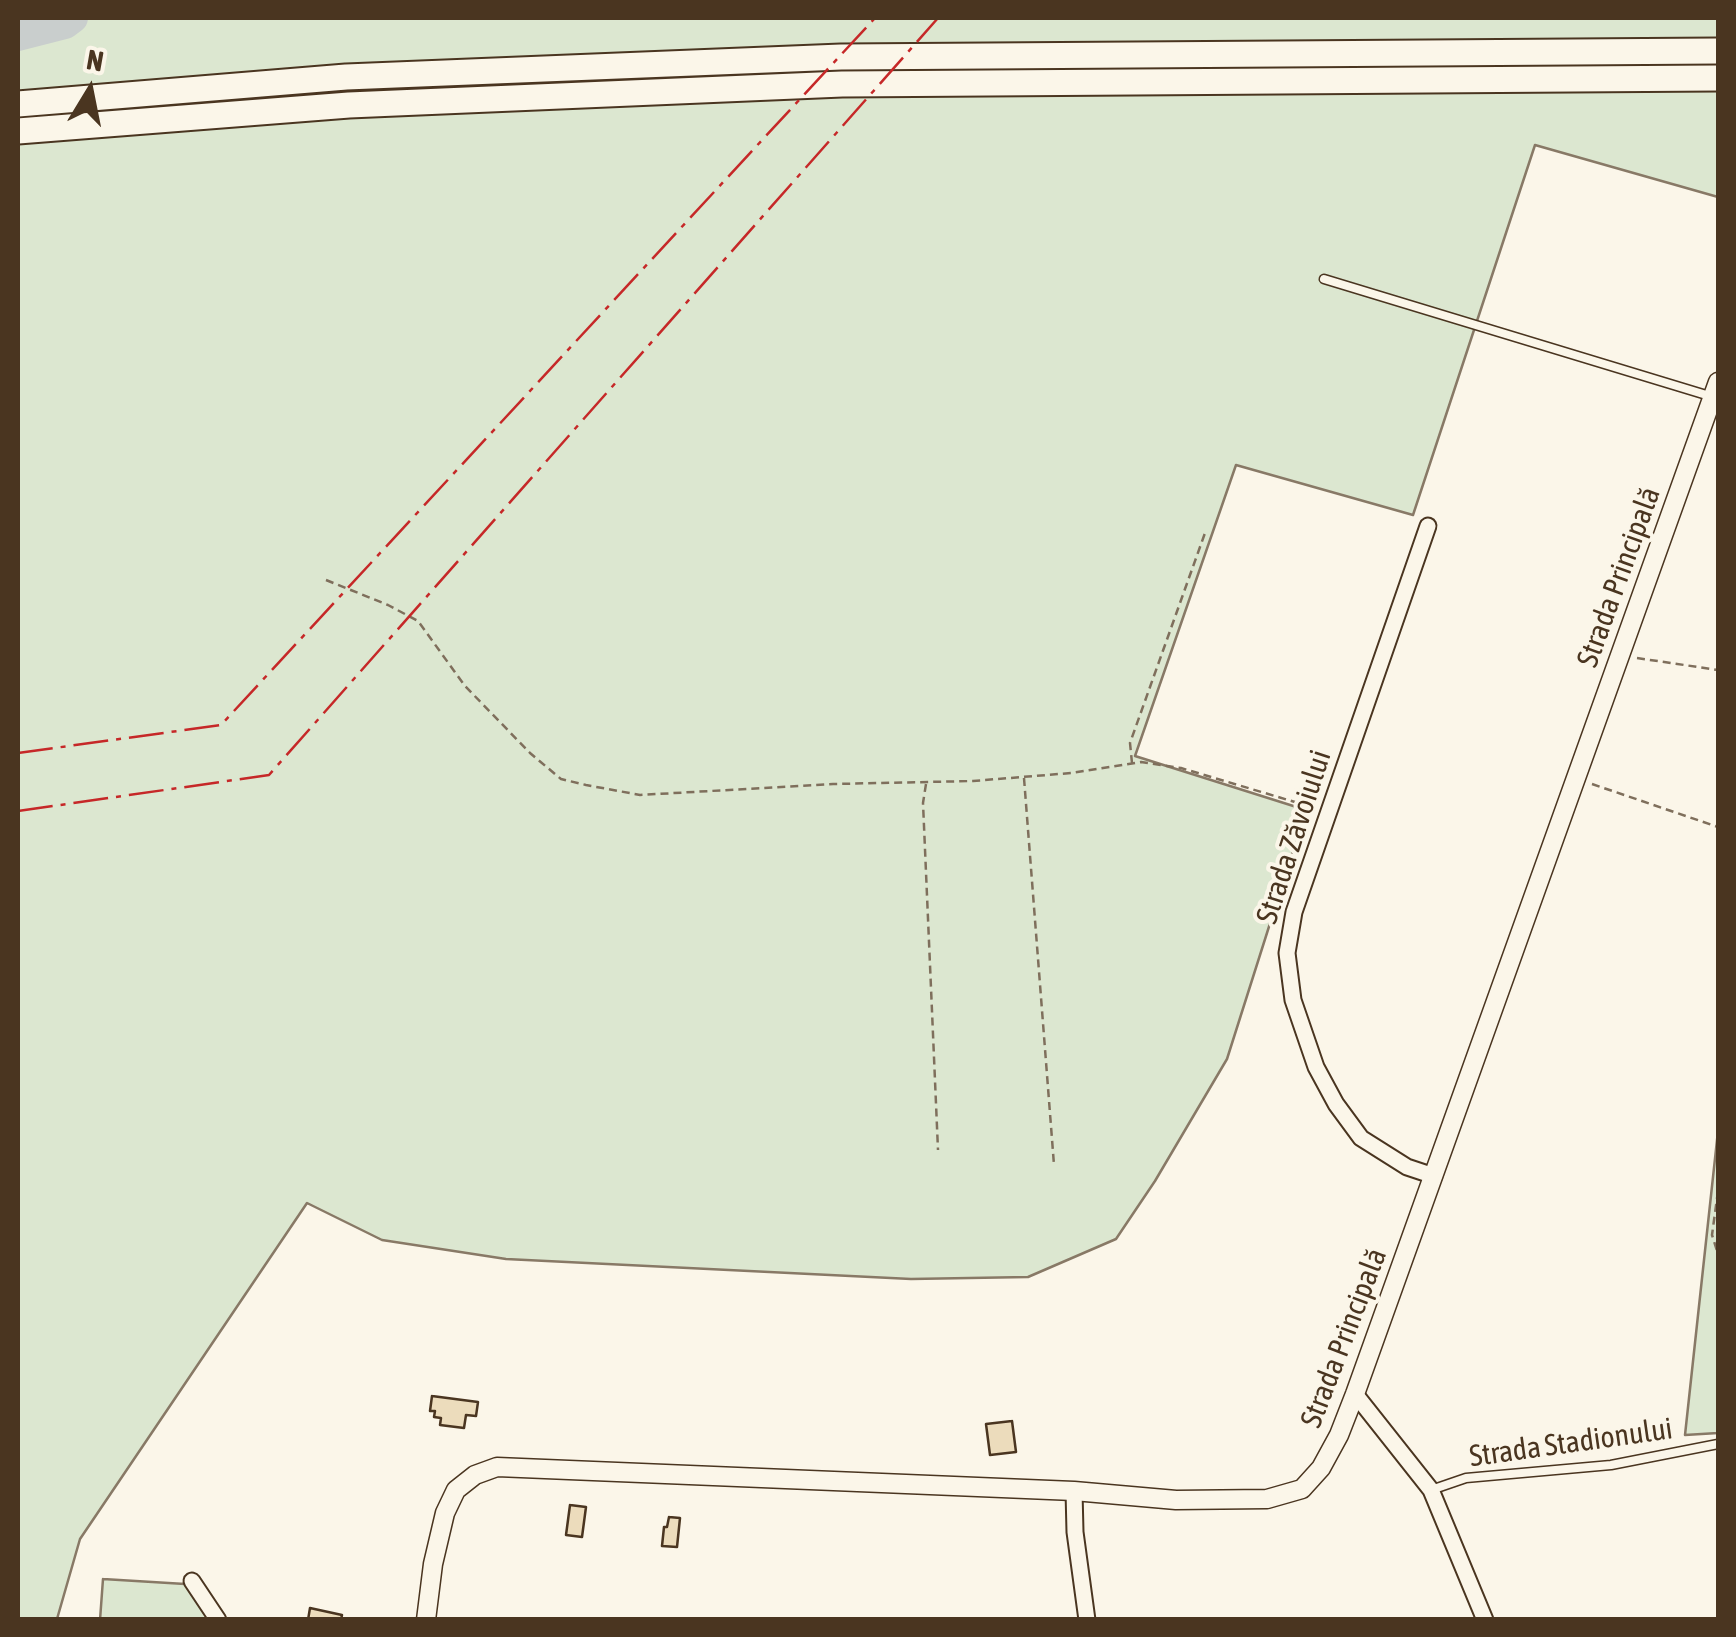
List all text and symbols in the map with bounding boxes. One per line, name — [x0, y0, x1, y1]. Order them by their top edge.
north arrow — [40, 40, 140, 140]
text: N — [84, 43, 106, 78]
street label: Strada Principală — [1570, 482, 1668, 672]
street label: Strada Zăvoiului — [1249, 746, 1339, 928]
street label: Strada Principală — [1293, 1243, 1395, 1433]
street label: Strada Stadionului — [1467, 1411, 1675, 1475]

